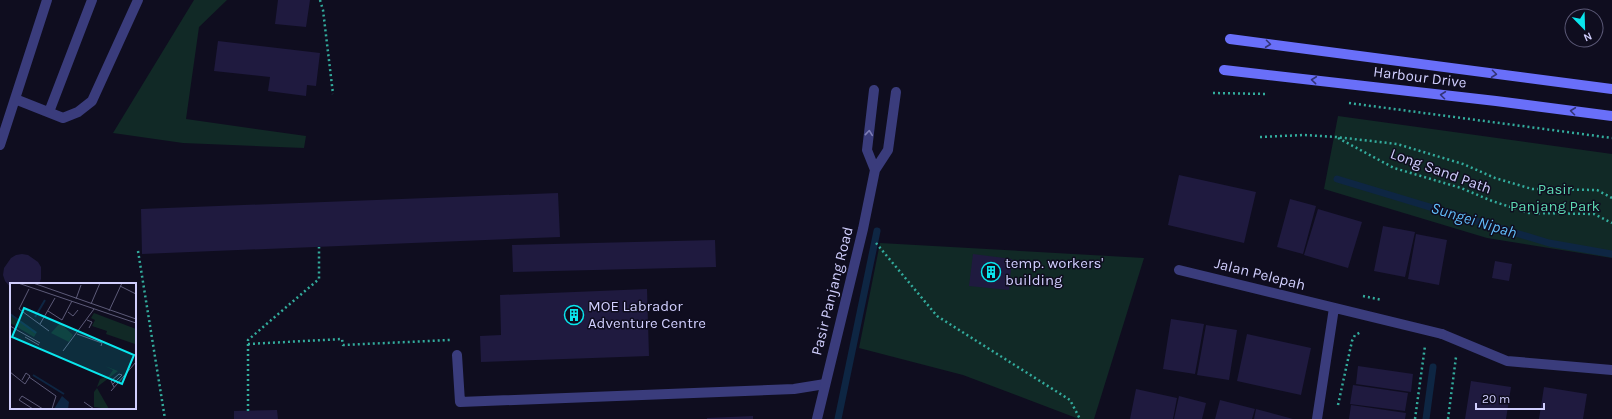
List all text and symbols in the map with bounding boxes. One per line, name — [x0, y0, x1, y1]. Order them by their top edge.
north arrow — [1564, 8, 1604, 48]
text: N — [1582, 29, 1594, 44]
one-way arrow — [1265, 40, 1271, 49]
street label: Harbour Drive — [1372, 62, 1468, 92]
one-way arrow — [1491, 69, 1497, 78]
one-way arrow — [1311, 76, 1317, 85]
one-way arrow — [1440, 91, 1446, 100]
one-way arrow — [1570, 107, 1576, 116]
one-way arrow — [864, 130, 873, 136]
street label: Long Sand Path — [1388, 144, 1494, 198]
park label: Pasir Panjang Park — [1510, 180, 1600, 215]
water label: Sungei Nipah — [1429, 198, 1519, 242]
street label: Pasir Panjang Road — [807, 225, 857, 357]
place label: temp. workers' building — [1005, 254, 1103, 289]
street label: Jalan Pelepah — [1213, 254, 1307, 294]
building icon: temp. workers' building — [980, 261, 1002, 283]
inset map — [10, 283, 136, 409]
place label: MOE Labrador Adventure Centre — [588, 297, 706, 332]
building icon: MOE Labrador Adventure Centre — [563, 304, 585, 326]
scale bar — [1476, 385, 1544, 411]
text: 20 m — [1482, 392, 1510, 406]

